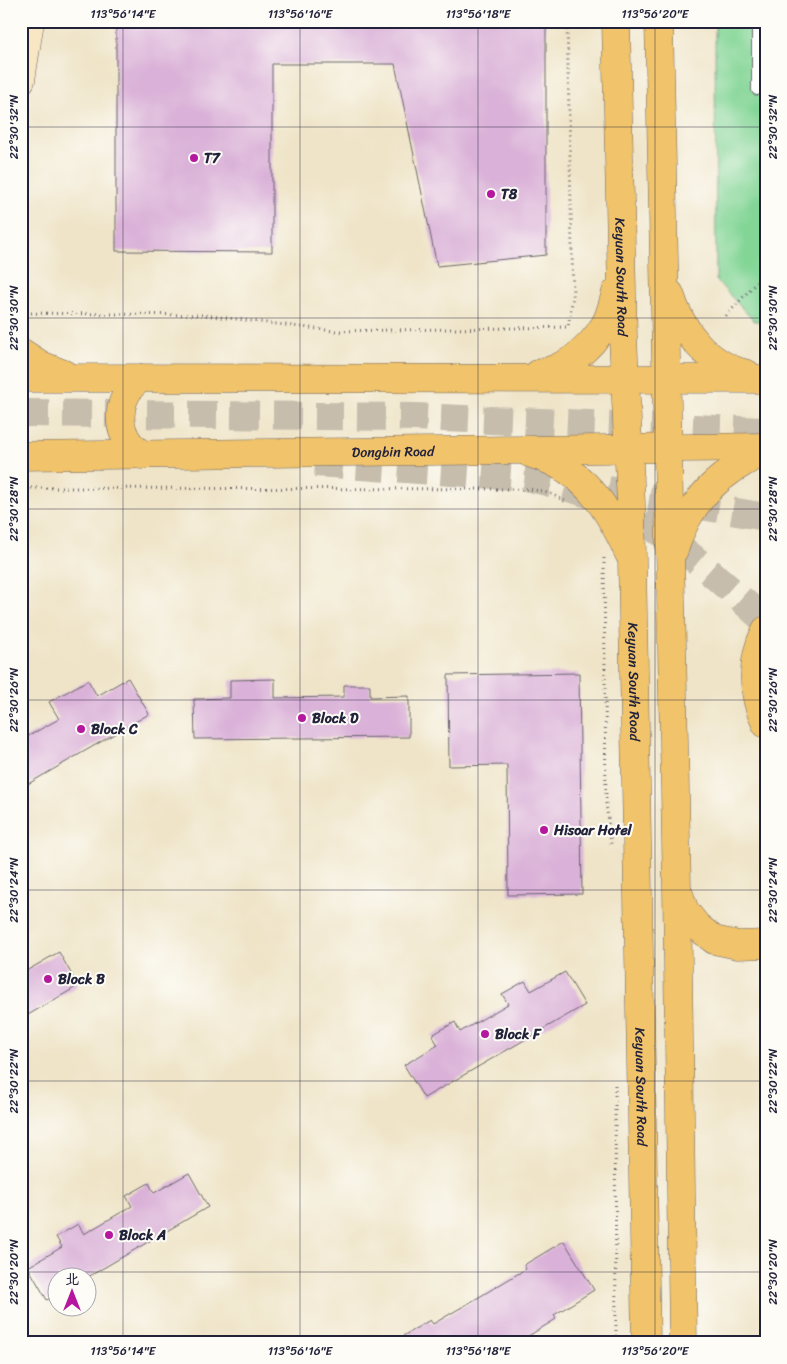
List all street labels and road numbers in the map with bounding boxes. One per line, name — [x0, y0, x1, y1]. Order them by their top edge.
street label: Keyuan South Road — [608, 217, 636, 338]
street label: Dongbin Road — [352, 438, 436, 465]
street label: Keyuan South Road — [621, 622, 648, 743]
street label: Keyuan South Road — [628, 1027, 655, 1148]

